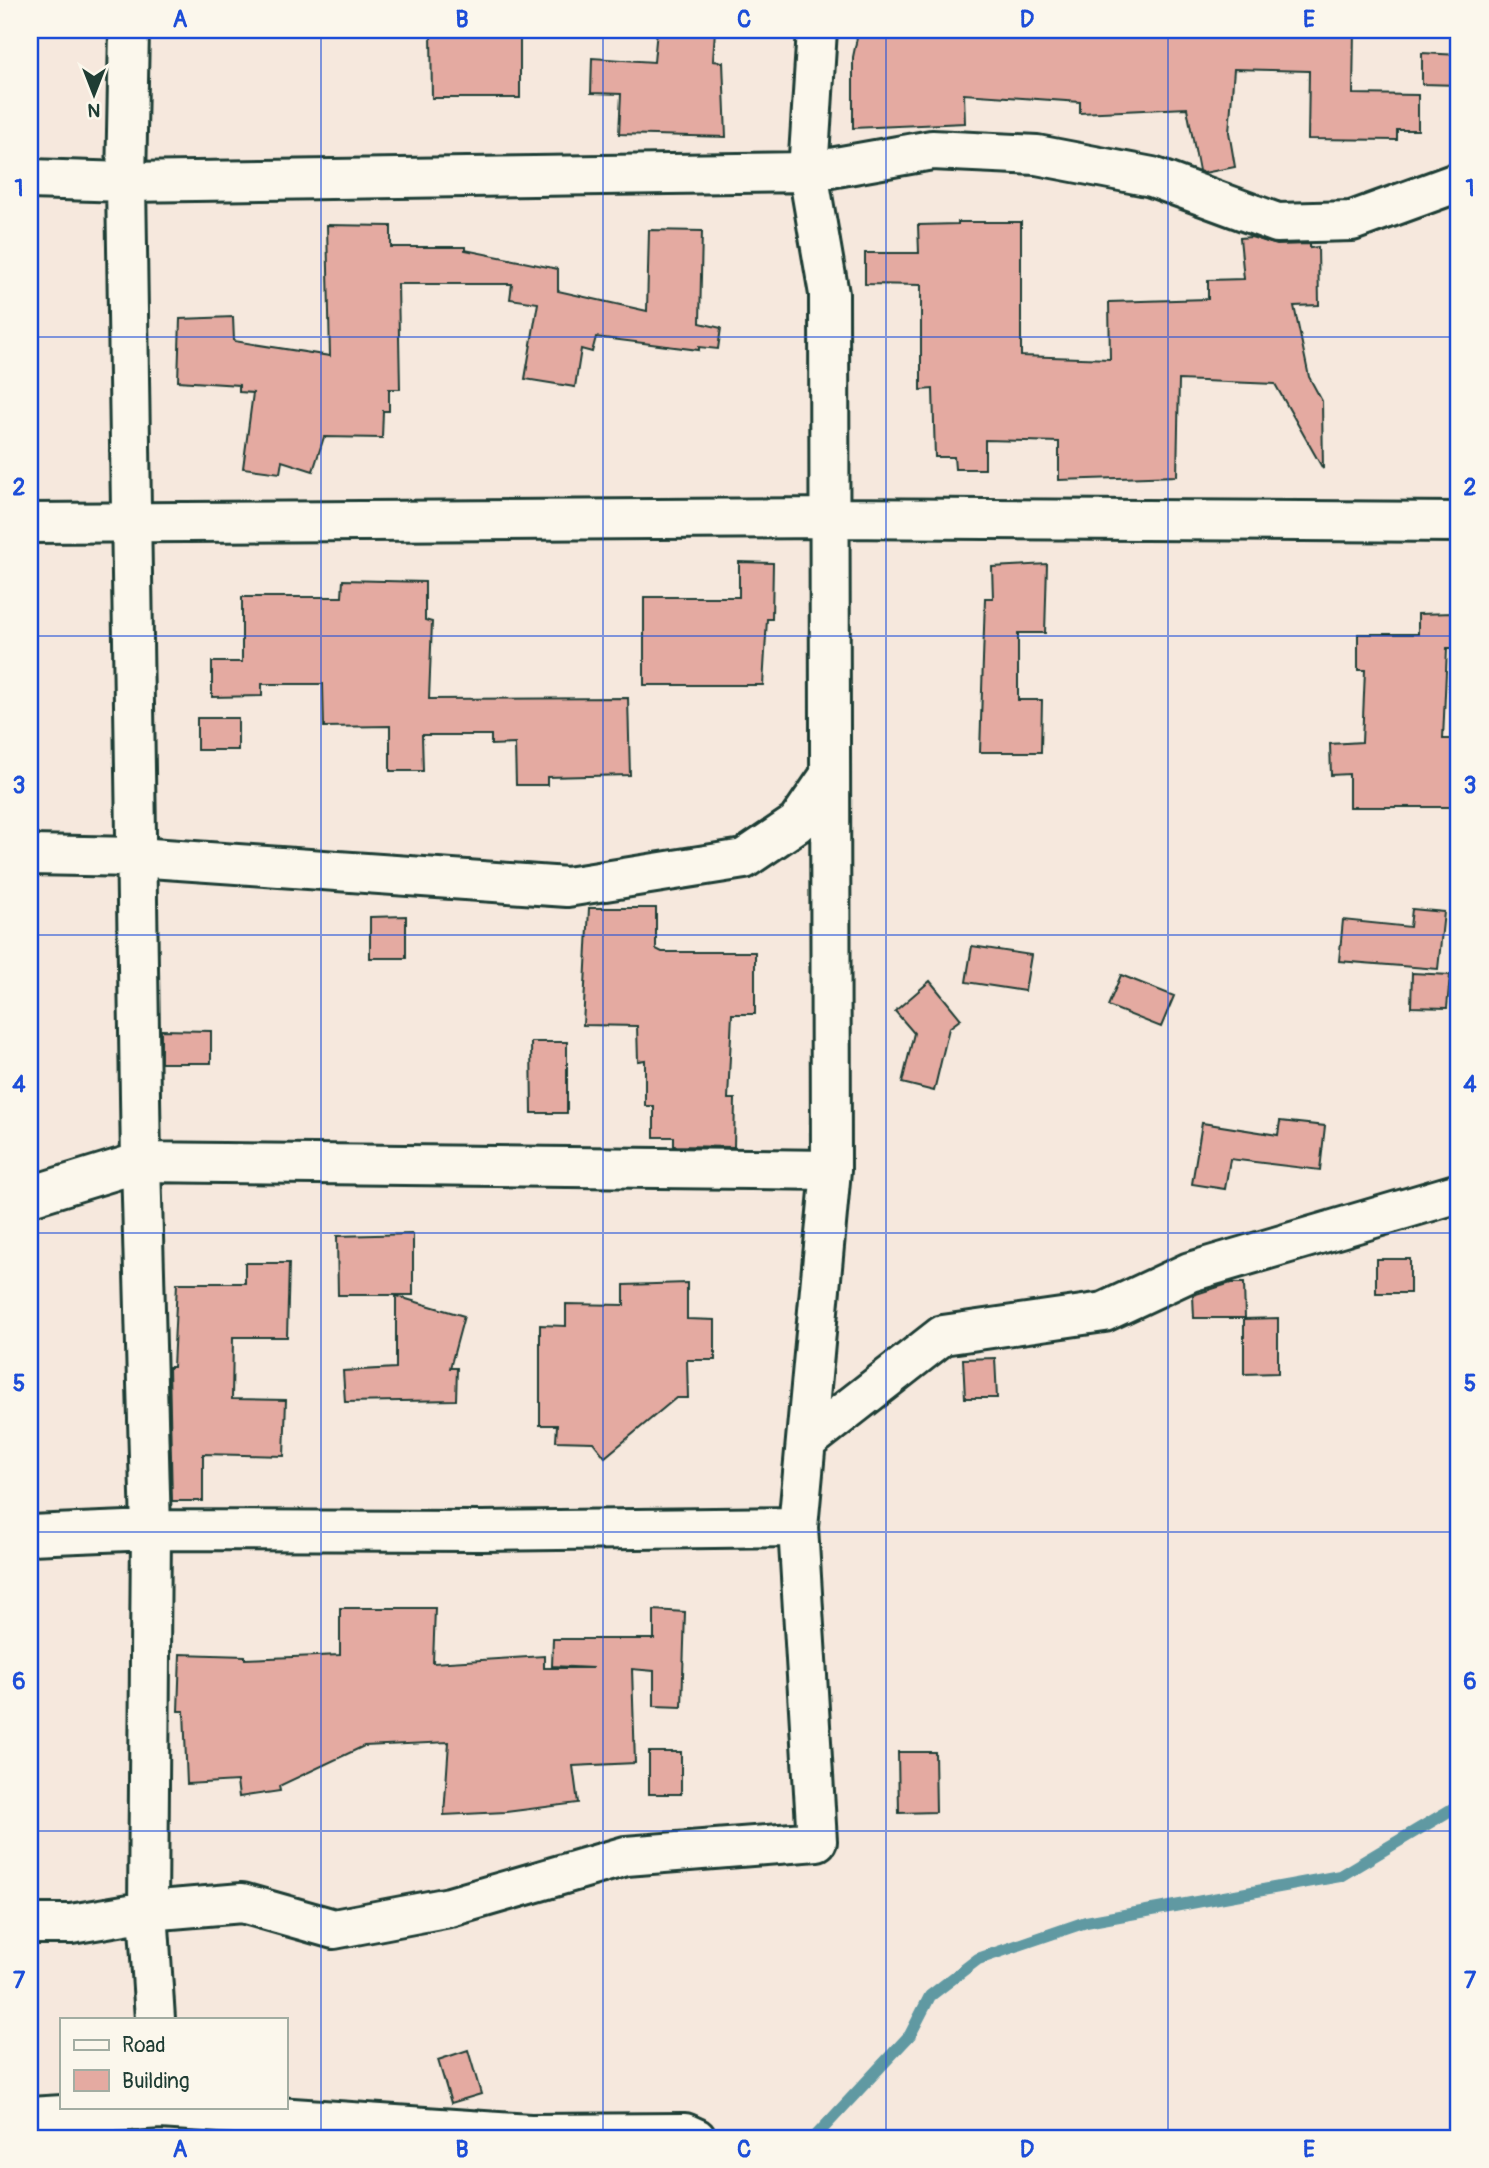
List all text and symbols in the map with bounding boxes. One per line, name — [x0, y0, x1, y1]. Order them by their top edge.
text: A — [173, 5, 188, 34]
text: B — [455, 5, 469, 34]
text: C — [737, 5, 751, 34]
text: D — [1020, 5, 1034, 34]
text: E — [1303, 5, 1315, 34]
north arrow — [60, 60, 130, 130]
text: N — [87, 98, 100, 122]
text: 1 — [15, 174, 24, 203]
text: 1 — [1466, 174, 1475, 203]
text: 2 — [13, 473, 26, 502]
text: 2 — [1464, 473, 1477, 502]
text: 3 — [13, 771, 25, 800]
text: 3 — [1464, 771, 1476, 800]
text: 4 — [12, 1070, 26, 1099]
text: 4 — [1463, 1070, 1477, 1099]
text: 5 — [13, 1369, 25, 1398]
text: 5 — [1464, 1369, 1476, 1398]
text: 6 — [12, 1667, 26, 1696]
text: 6 — [1463, 1667, 1477, 1696]
text: 7 — [13, 1966, 26, 1995]
text: 7 — [1464, 1966, 1477, 1995]
legend — [60, 2018, 287, 2108]
text: Road — [122, 2032, 166, 2059]
text: Building — [122, 2068, 189, 2095]
text: A — [173, 2135, 188, 2164]
text: B — [455, 2135, 469, 2164]
text: C — [737, 2135, 751, 2164]
text: D — [1020, 2135, 1034, 2164]
text: E — [1303, 2135, 1315, 2164]

